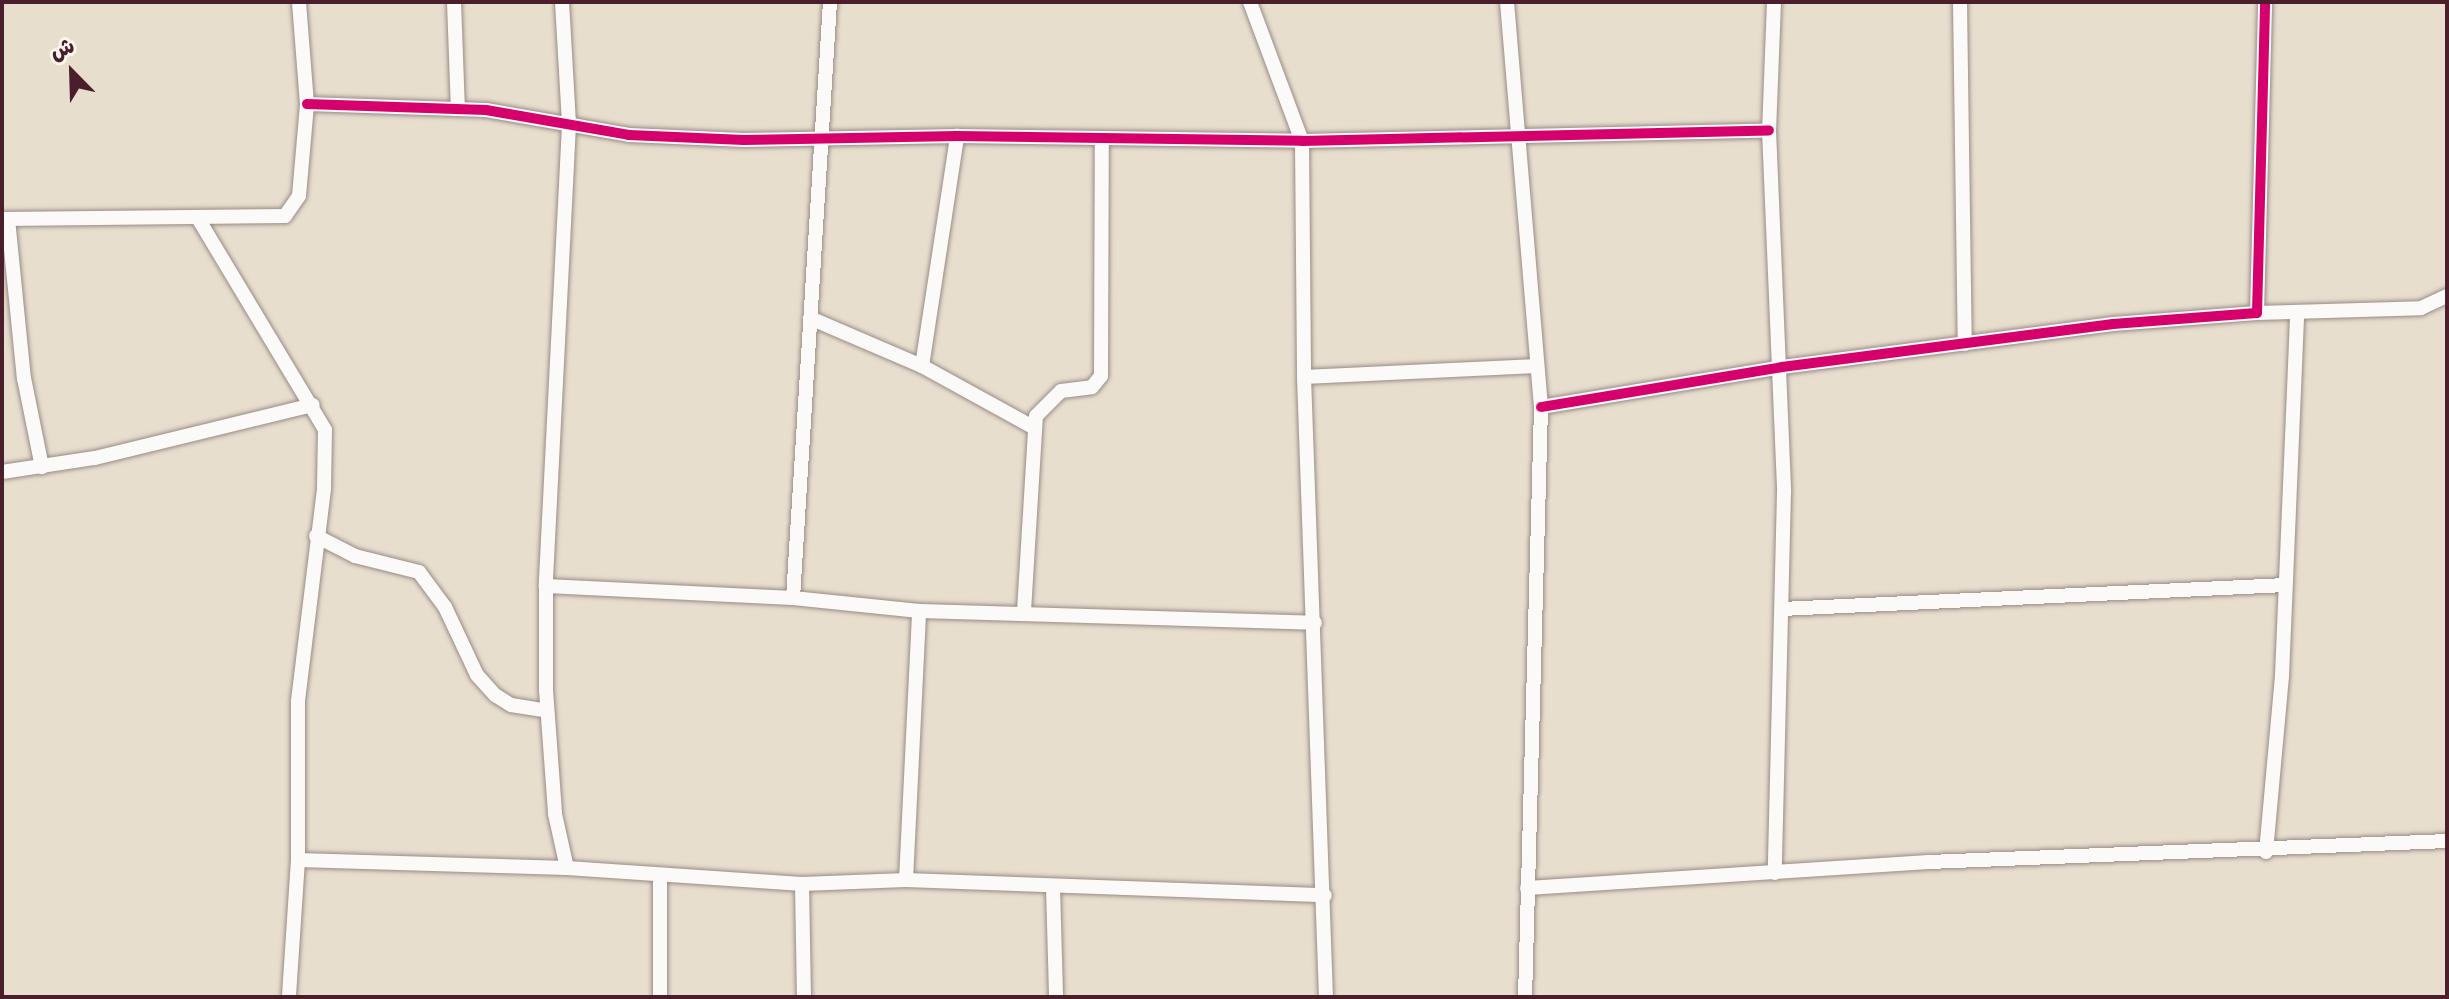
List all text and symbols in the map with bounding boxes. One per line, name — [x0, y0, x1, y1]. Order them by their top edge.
north arrow — [32, 32, 112, 112]
text: ش — [46, 32, 79, 67]

